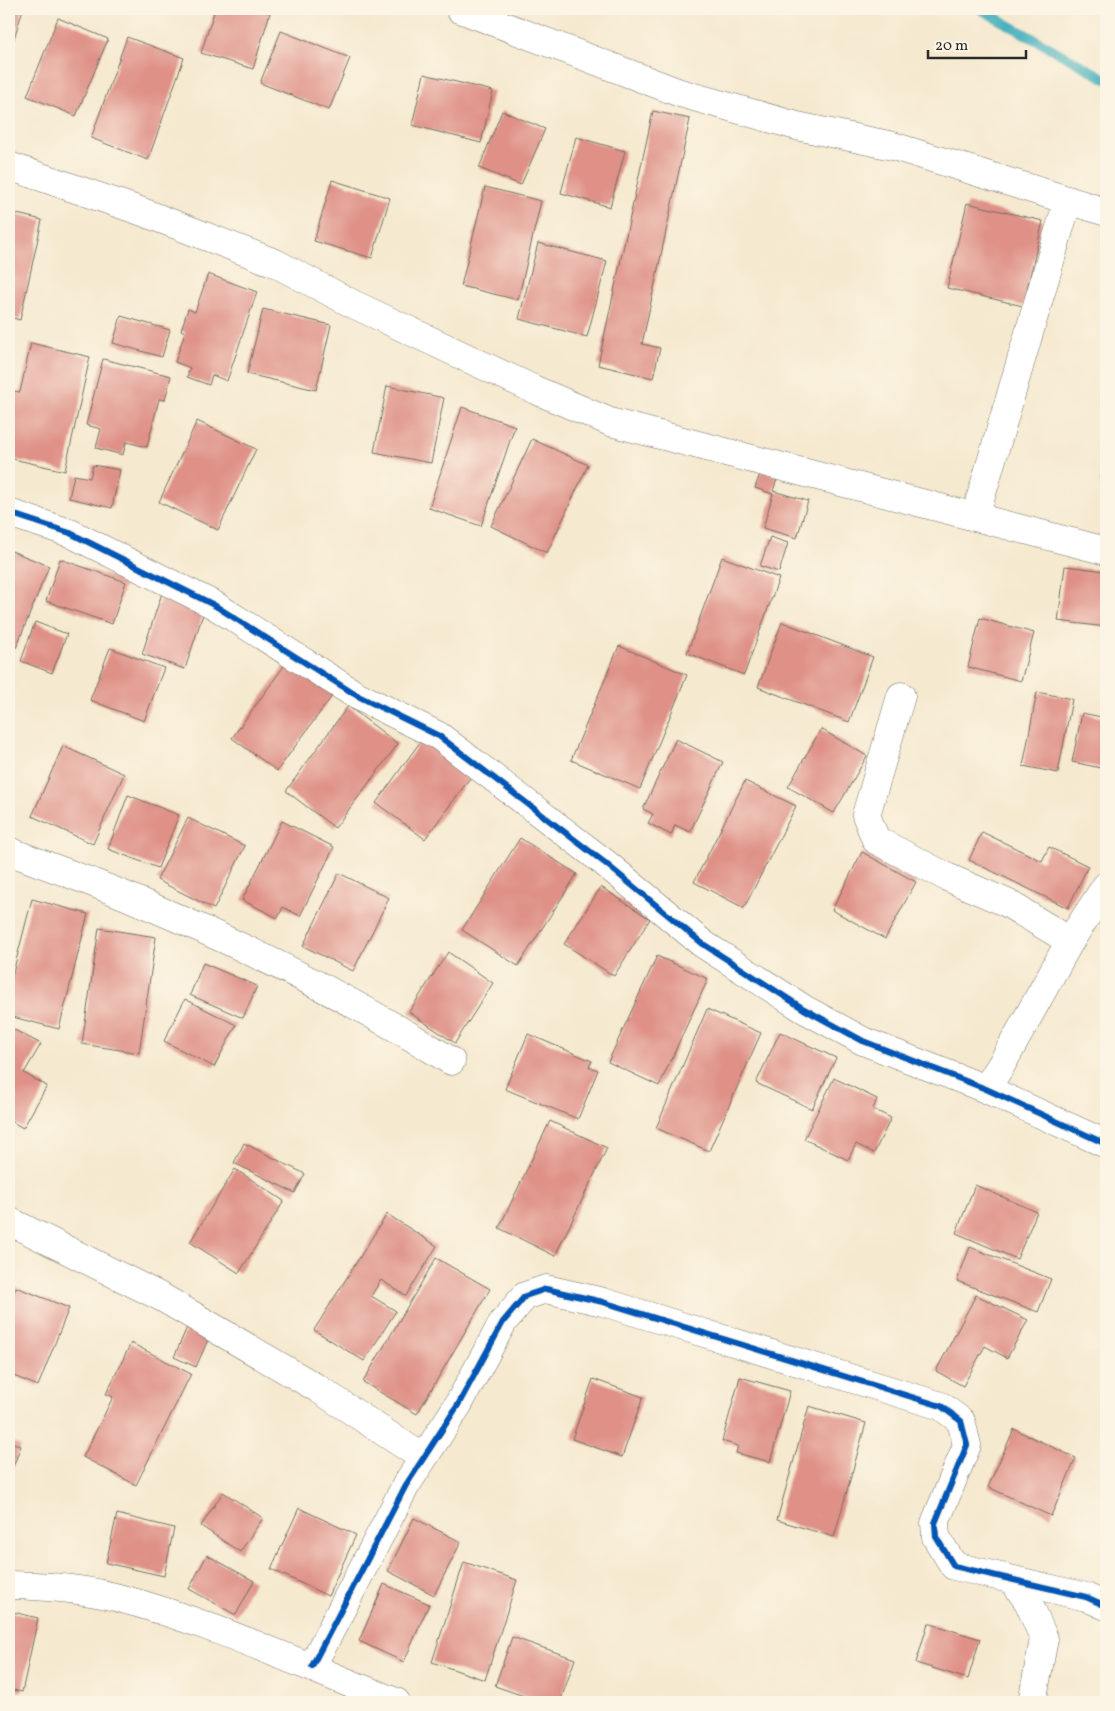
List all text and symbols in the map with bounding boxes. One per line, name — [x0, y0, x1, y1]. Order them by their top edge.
scale bar — [928, 28, 1025, 60]
text: 20 m — [935, 36, 968, 57]

